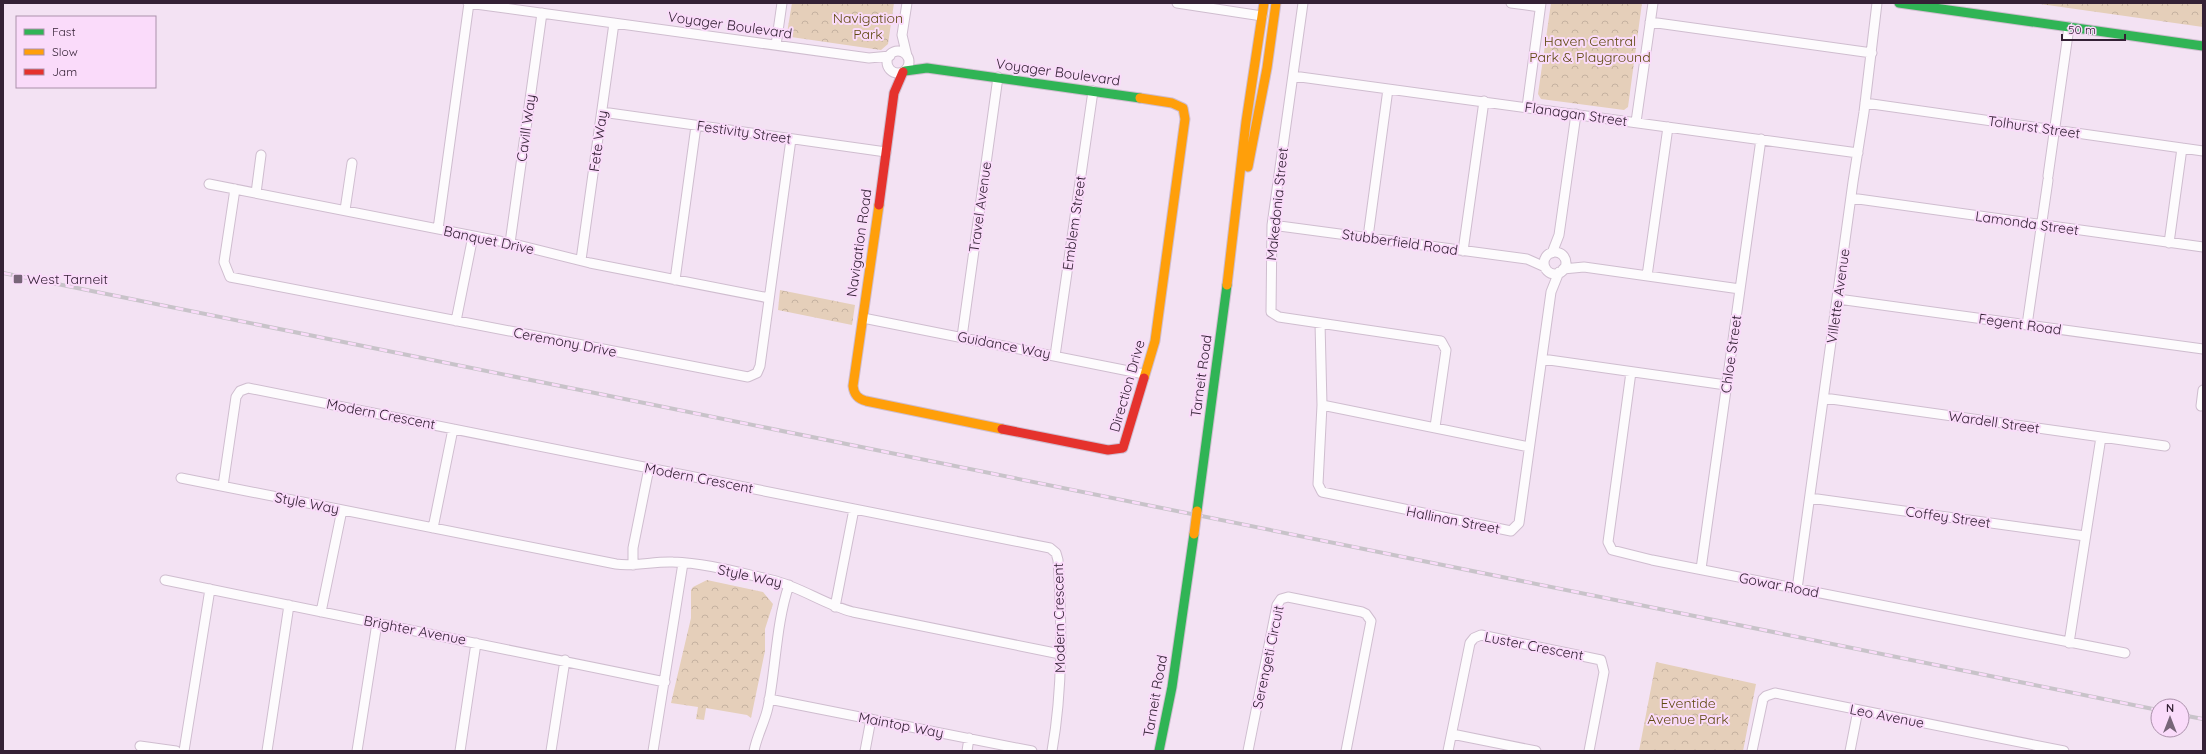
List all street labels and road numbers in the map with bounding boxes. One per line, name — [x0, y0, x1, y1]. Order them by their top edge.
street label: Voyager Boulevard — [667, 7, 793, 43]
street label: Voyager Boulevard — [995, 54, 1121, 90]
street label: Cavill Way — [512, 93, 540, 163]
street label: Flanagan Street — [1523, 98, 1629, 130]
street label: Fete Way — [585, 109, 611, 173]
street label: Tolhurst Street — [1987, 112, 2082, 142]
street label: Festivity Street — [696, 116, 793, 148]
street label: Makedonia Street — [1262, 146, 1292, 262]
street label: Travel Avenue — [965, 160, 995, 253]
street label: Emblem Street — [1058, 174, 1090, 271]
street label: Navigation Road — [843, 188, 875, 298]
street label: Lamonda Street — [1974, 207, 2080, 239]
street label: Banquet Drive — [442, 222, 536, 258]
street label: Stubberfield Road — [1341, 225, 1459, 259]
street label: Villette Avenue — [1822, 247, 1854, 345]
street label: Fegent Road — [1977, 309, 2063, 339]
street label: Chloe Street — [1717, 314, 1745, 394]
street label: Ceremony Drive — [512, 323, 618, 361]
street label: Guidance Way — [956, 327, 1052, 363]
street label: Tarneit Road — [1186, 334, 1216, 418]
street label: Direction Drive — [1105, 338, 1149, 434]
street label: Modern Crescent — [325, 395, 437, 433]
street label: Wardell Street — [1947, 407, 2041, 437]
street label: Modern Crescent — [643, 459, 755, 497]
street label: Style Way — [273, 488, 341, 518]
street label: Hallinan Street — [1405, 502, 1501, 538]
street label: Coffey Street — [1904, 502, 1992, 532]
street label: Style Way — [716, 560, 784, 592]
street label: Modern Crescent — [1049, 562, 1069, 673]
street label: Gowar Road — [1737, 568, 1821, 602]
street label: Serengeti Circuit — [1248, 604, 1288, 710]
street label: Brighter Avenue — [362, 611, 468, 649]
street label: Luster Crescent — [1483, 628, 1585, 664]
street label: Tarneit Road — [1139, 653, 1171, 739]
street label: Leo Avenue — [1848, 700, 1926, 732]
street label: Maintop Way — [857, 708, 945, 742]

